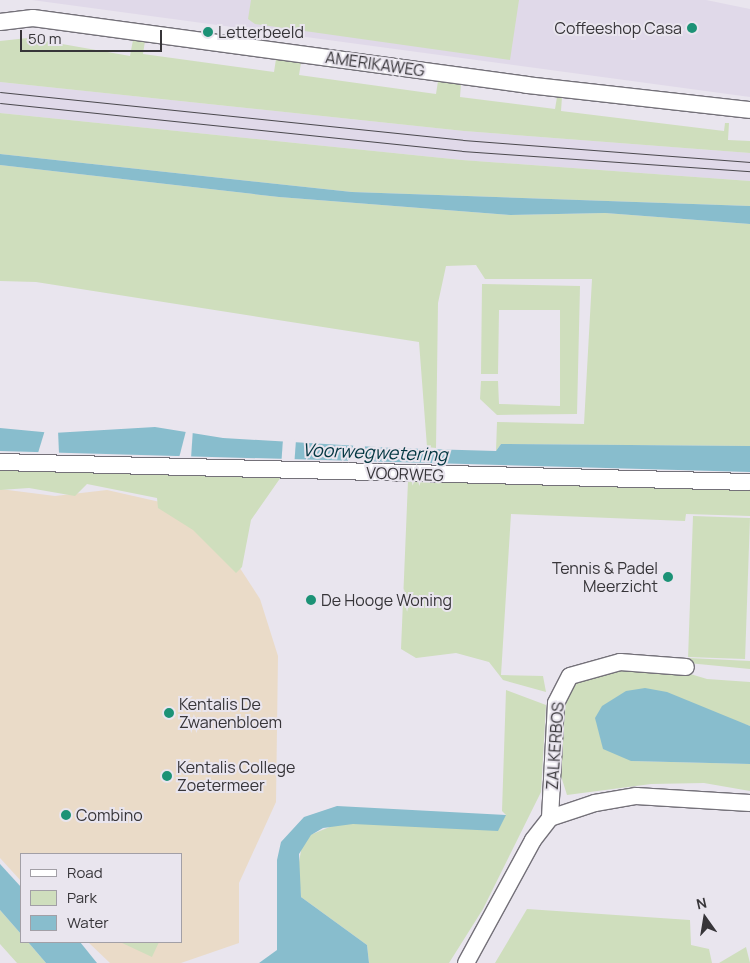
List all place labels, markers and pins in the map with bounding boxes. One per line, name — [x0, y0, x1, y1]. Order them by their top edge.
place label: Coffeeshop Casa — [554, 18, 682, 38]
place label: Letterbeeld — [218, 22, 304, 42]
marker: Coffeeshop Casa — [686, 22, 698, 34]
marker: Letterbeeld — [202, 26, 214, 38]
place label: Tennis & Padel Meerzicht — [552, 558, 658, 596]
marker: Tennis & Padel Meerzicht — [662, 571, 674, 583]
place label: De Hooge Woning — [321, 590, 452, 610]
marker: De Hooge Woning — [305, 594, 317, 606]
place label: Kentalis De Zwanenbloem — [179, 694, 282, 732]
marker: Kentalis De Zwanenbloem — [163, 707, 175, 719]
place label: Kentalis College Zoetermeer — [177, 757, 295, 795]
marker: Kentalis College Zoetermeer — [161, 770, 173, 782]
place label: Combino — [76, 805, 143, 825]
marker: Combino — [60, 809, 72, 821]

